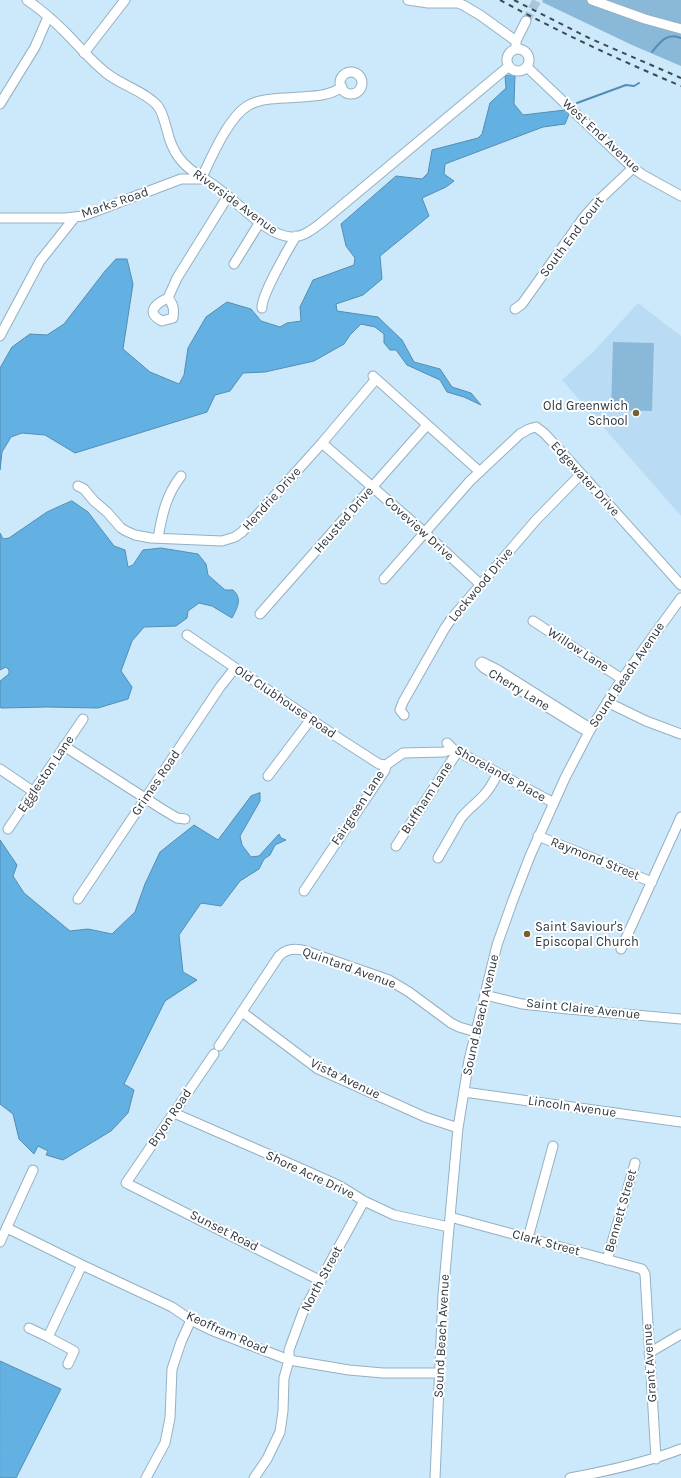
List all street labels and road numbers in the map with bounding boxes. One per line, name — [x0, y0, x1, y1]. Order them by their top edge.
street label: West End Avenue — [559, 96, 643, 176]
street label: Riverside Avenue — [190, 166, 280, 238]
street label: Marks Road — [79, 184, 151, 222]
street label: South End Court — [537, 194, 607, 280]
street label: Edgewater Drive — [547, 438, 623, 520]
street label: Hendrie Drive — [240, 464, 304, 534]
street label: Heusted Drive — [311, 484, 377, 556]
street label: Coveview Drive — [381, 494, 457, 564]
street label: Lockwood Drive — [445, 545, 517, 625]
street label: Sound Beach Avenue — [586, 619, 668, 731]
street label: Willow Lane — [544, 624, 612, 676]
street label: Old Clubhouse Road — [231, 662, 339, 742]
street label: Cherry Lane — [486, 666, 552, 714]
street label: Eggleston Lane — [14, 732, 78, 816]
street label: Shorelands Place — [452, 742, 548, 806]
street label: Grimes Road — [128, 747, 184, 819]
street label: Buffham Lane — [398, 759, 456, 837]
street label: Fairgreen Lane — [328, 768, 388, 848]
street label: Raymond Street — [548, 834, 642, 884]
street label: Quintard Avenue — [300, 944, 398, 992]
street label: Sound Beach Avenue — [459, 953, 503, 1077]
street label: Saint Claire Avenue — [525, 995, 641, 1023]
street label: Vista Avenue — [307, 1055, 383, 1103]
street label: Bryon Road — [145, 1086, 195, 1150]
street label: Lincoln Avenue — [527, 1093, 617, 1121]
street label: Shore Acre Drive — [263, 1148, 357, 1202]
street label: Bennett Street — [602, 1168, 640, 1254]
street label: Sunset Road — [187, 1207, 261, 1255]
street label: Clark Street — [510, 1226, 582, 1260]
street label: North Street — [298, 1243, 346, 1315]
street label: Sound Beach Avenue — [431, 1274, 453, 1398]
street label: Keoffram Road — [184, 1308, 270, 1358]
street label: Grant Avenue — [639, 1323, 661, 1403]

